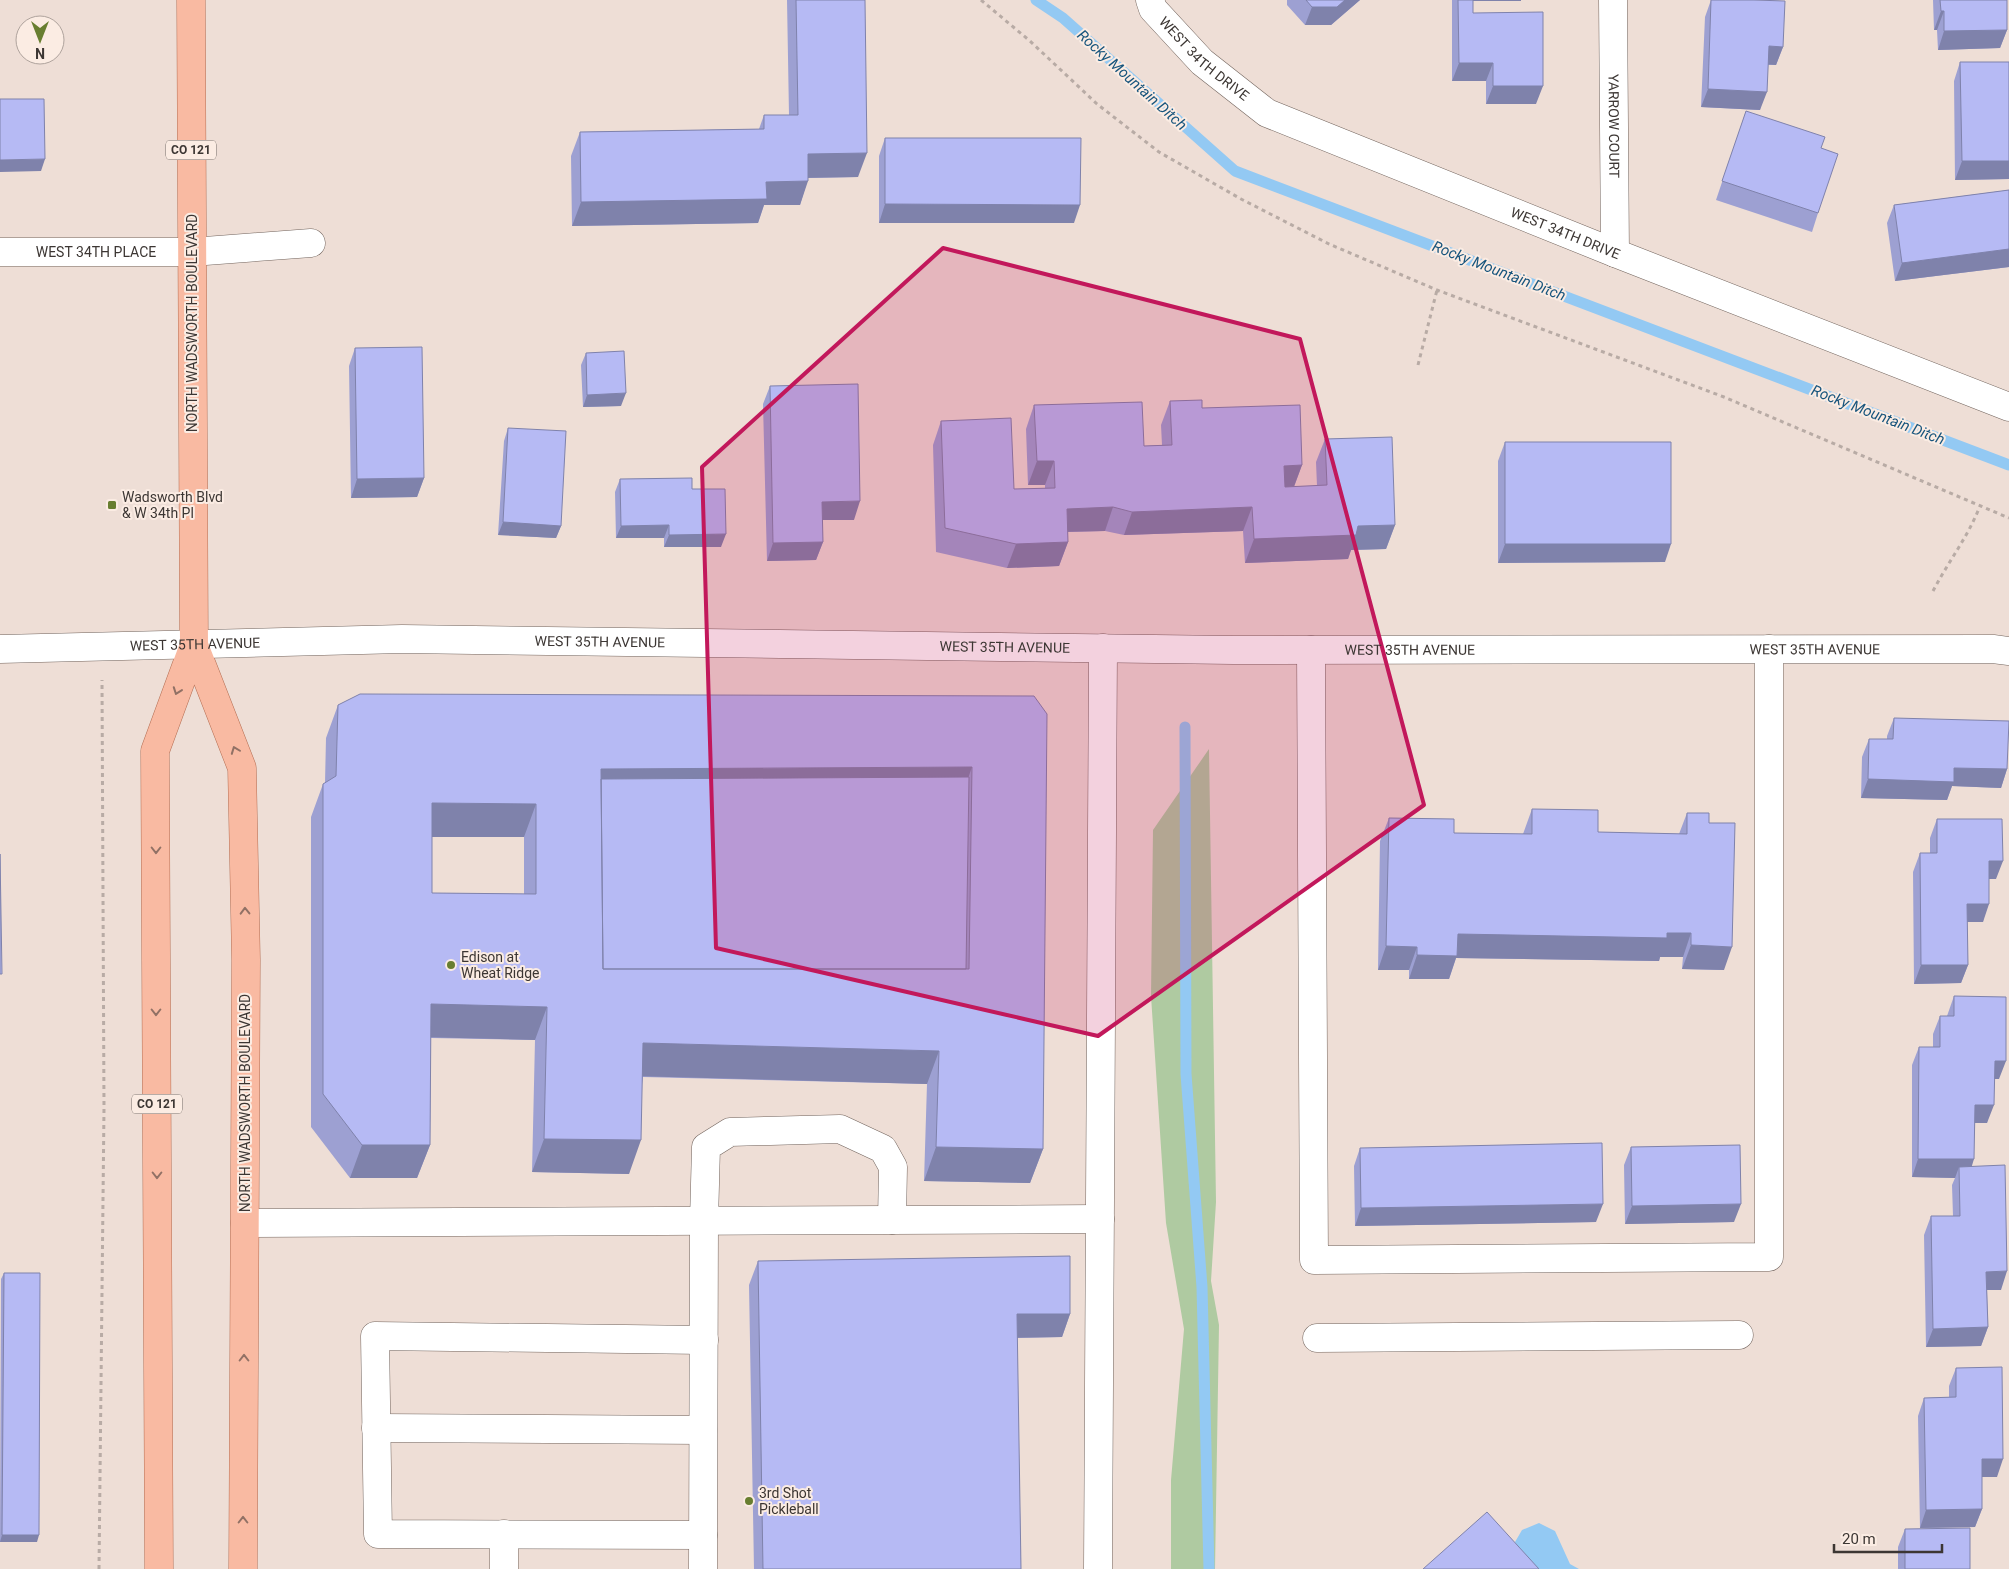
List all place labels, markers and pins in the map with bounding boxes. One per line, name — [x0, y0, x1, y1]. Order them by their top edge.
place label: Wadsworth Blvd & W 34th Pl — [122, 489, 223, 521]
marker: Wadsworth Blvd & W 34th Pl — [106, 499, 118, 511]
place label: Edison at Wheat Ridge — [461, 949, 539, 981]
marker: Edison at Wheat Ridge — [445, 959, 457, 971]
place label: 3rd Shot Pickleball — [759, 1485, 819, 1517]
marker: 3rd Shot Pickleball — [743, 1495, 755, 1507]

